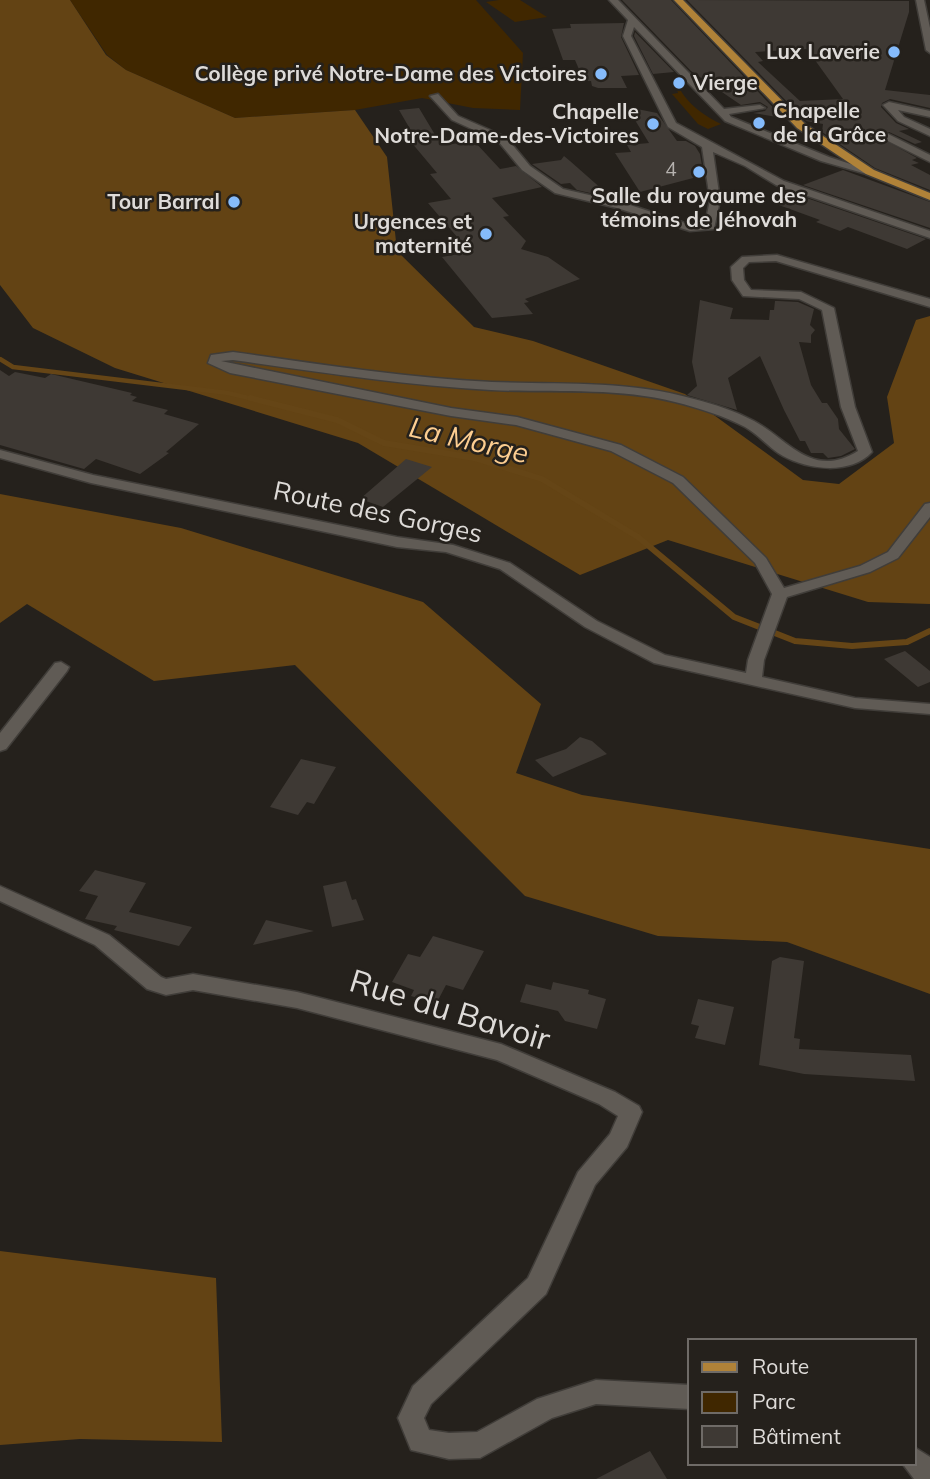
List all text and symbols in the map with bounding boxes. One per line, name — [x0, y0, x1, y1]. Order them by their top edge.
place label: Lux Laverie — [766, 38, 880, 64]
marker: Lux Laverie — [886, 44, 902, 60]
place label: Collège privé Notre-Dame des Victoires — [195, 60, 587, 86]
marker: Collège privé Notre-Dame des Victoires — [593, 66, 609, 82]
place label: Vierge — [692, 69, 758, 95]
marker: Vierge — [671, 75, 687, 91]
place label: Chapelle de la Grâce — [773, 97, 886, 147]
place label: Chapelle Notre-Dame-des-Victoires — [374, 98, 639, 148]
marker: Chapelle de la Grâce — [751, 115, 767, 131]
marker: Chapelle Notre-Dame-des-Victoires — [645, 116, 661, 132]
house number: 4 — [665, 157, 677, 181]
marker: Salle du royaume des témoins de Jéhovah — [691, 164, 707, 180]
place label: Salle du royaume des témoins de Jéhovah — [592, 182, 806, 232]
place label: Tour Barral — [107, 188, 220, 214]
marker: Tour Barral — [226, 194, 242, 210]
place label: Urgences et maternité — [354, 208, 472, 258]
marker: Urgences et maternité — [478, 226, 494, 242]
water label: La Morge — [406, 409, 532, 470]
street label: Route des Gorges — [271, 473, 486, 550]
street label: Rue du Bavoir — [345, 960, 556, 1059]
legend — [688, 1339, 916, 1465]
text: Route — [752, 1353, 809, 1379]
text: Parc — [752, 1388, 796, 1414]
text: Bâtiment — [752, 1423, 841, 1449]

